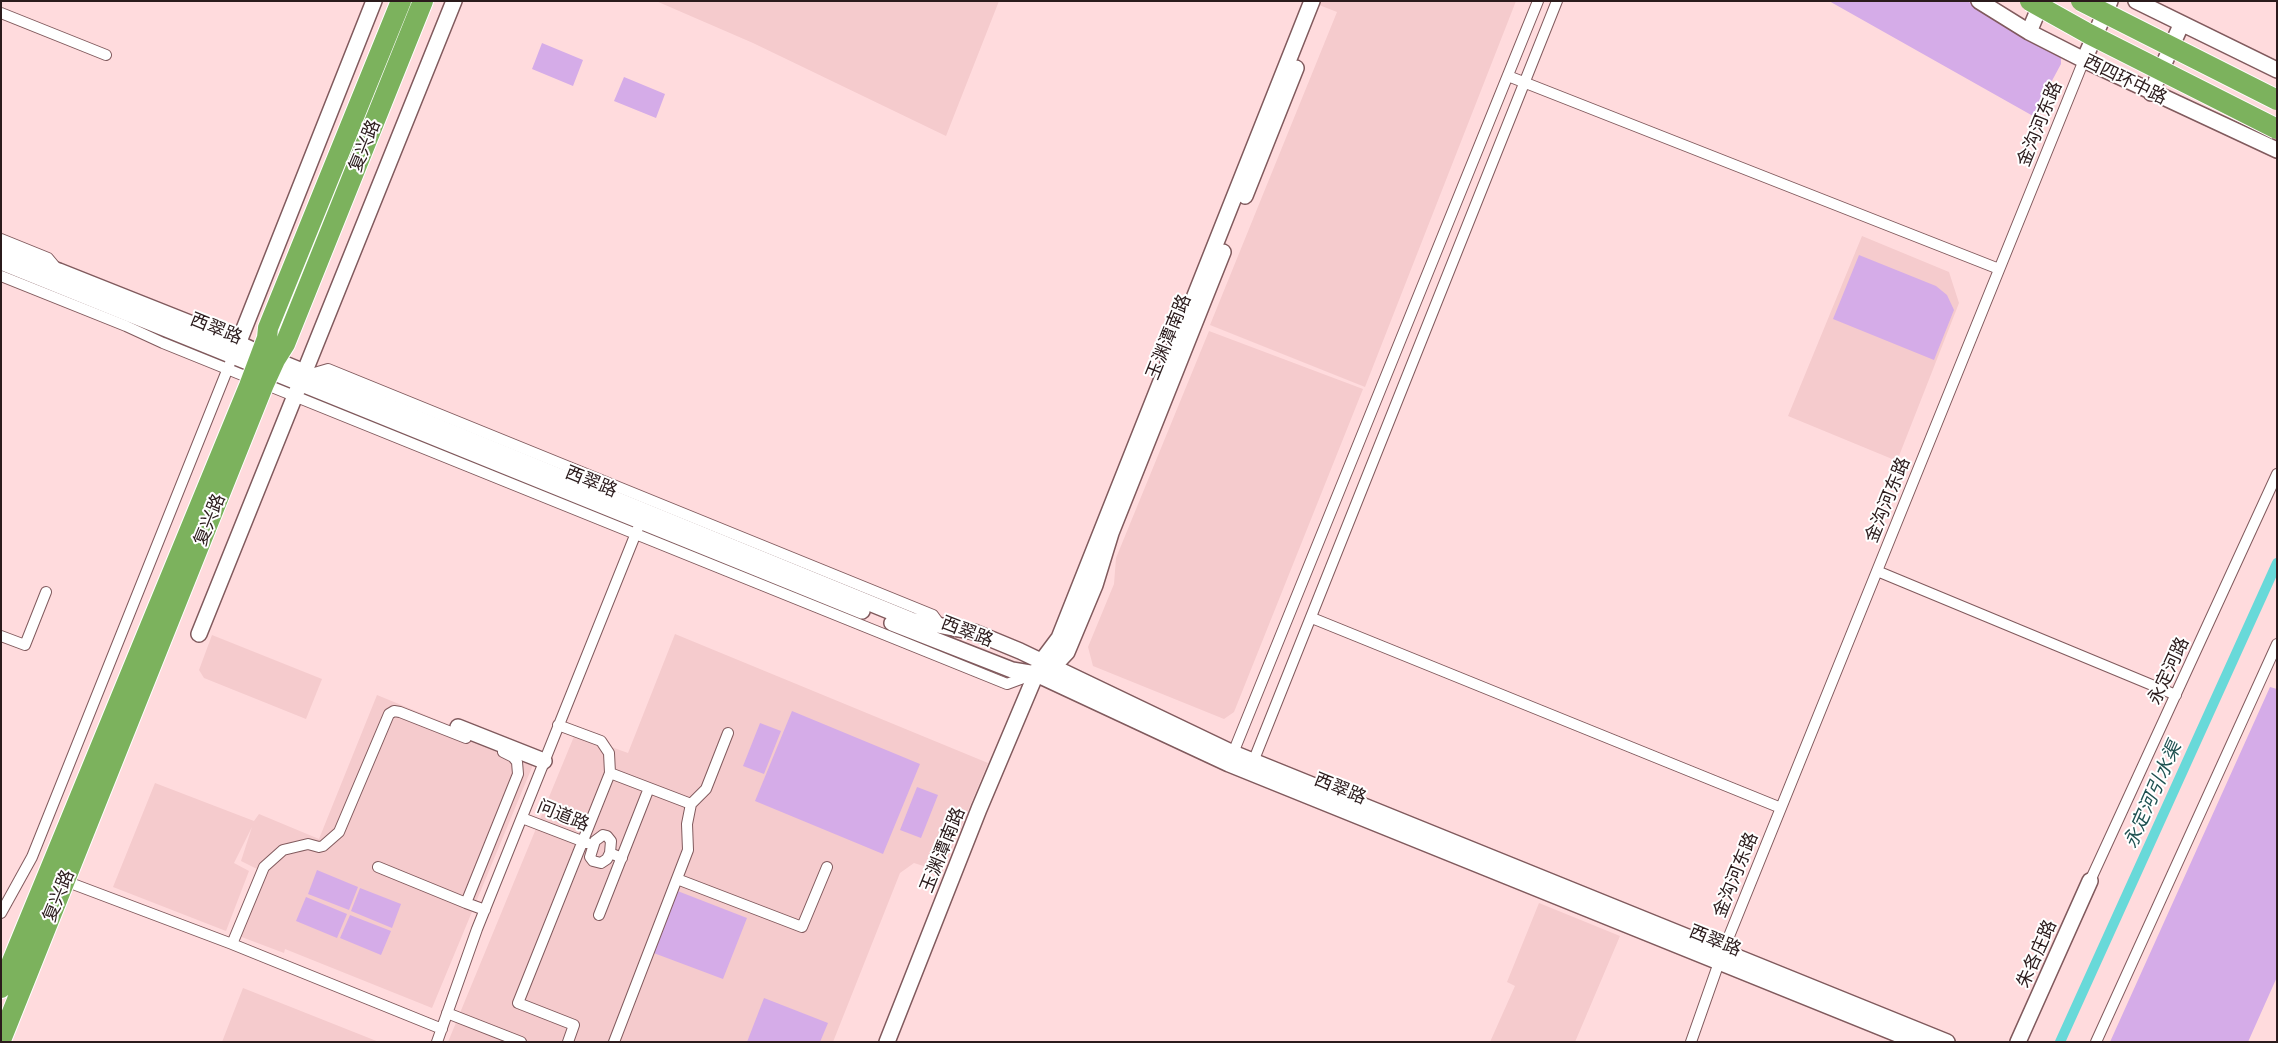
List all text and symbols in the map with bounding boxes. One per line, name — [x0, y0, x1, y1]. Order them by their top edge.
street label: 西四环中路 — [2080, 51, 2170, 109]
street label: 金沟河东路 — [2013, 78, 2067, 170]
street label: 复兴路 — [345, 117, 385, 175]
street label: 玉渊潭南路 — [1142, 291, 1196, 383]
street label: 西翠路 — [187, 309, 245, 349]
street label: 金沟河东路 — [1861, 454, 1915, 546]
street label: 西翠路 — [562, 462, 620, 502]
street label: 复兴路 — [190, 491, 230, 549]
street label: 西翠路 — [938, 612, 996, 652]
street label: 永定河路 — [2144, 634, 2194, 708]
water label: 永定河引水渠 — [2119, 738, 2187, 852]
street label: 西翠路 — [1311, 769, 1369, 809]
street label: 问道路 — [534, 796, 592, 836]
street label: 玉渊潭南路 — [916, 804, 970, 896]
street label: 金沟河东路 — [1709, 829, 1763, 921]
street label: 复兴路 — [39, 867, 79, 925]
street label: 朱各庄路 — [2012, 917, 2062, 991]
street label: 西翠路 — [1686, 921, 1744, 961]

